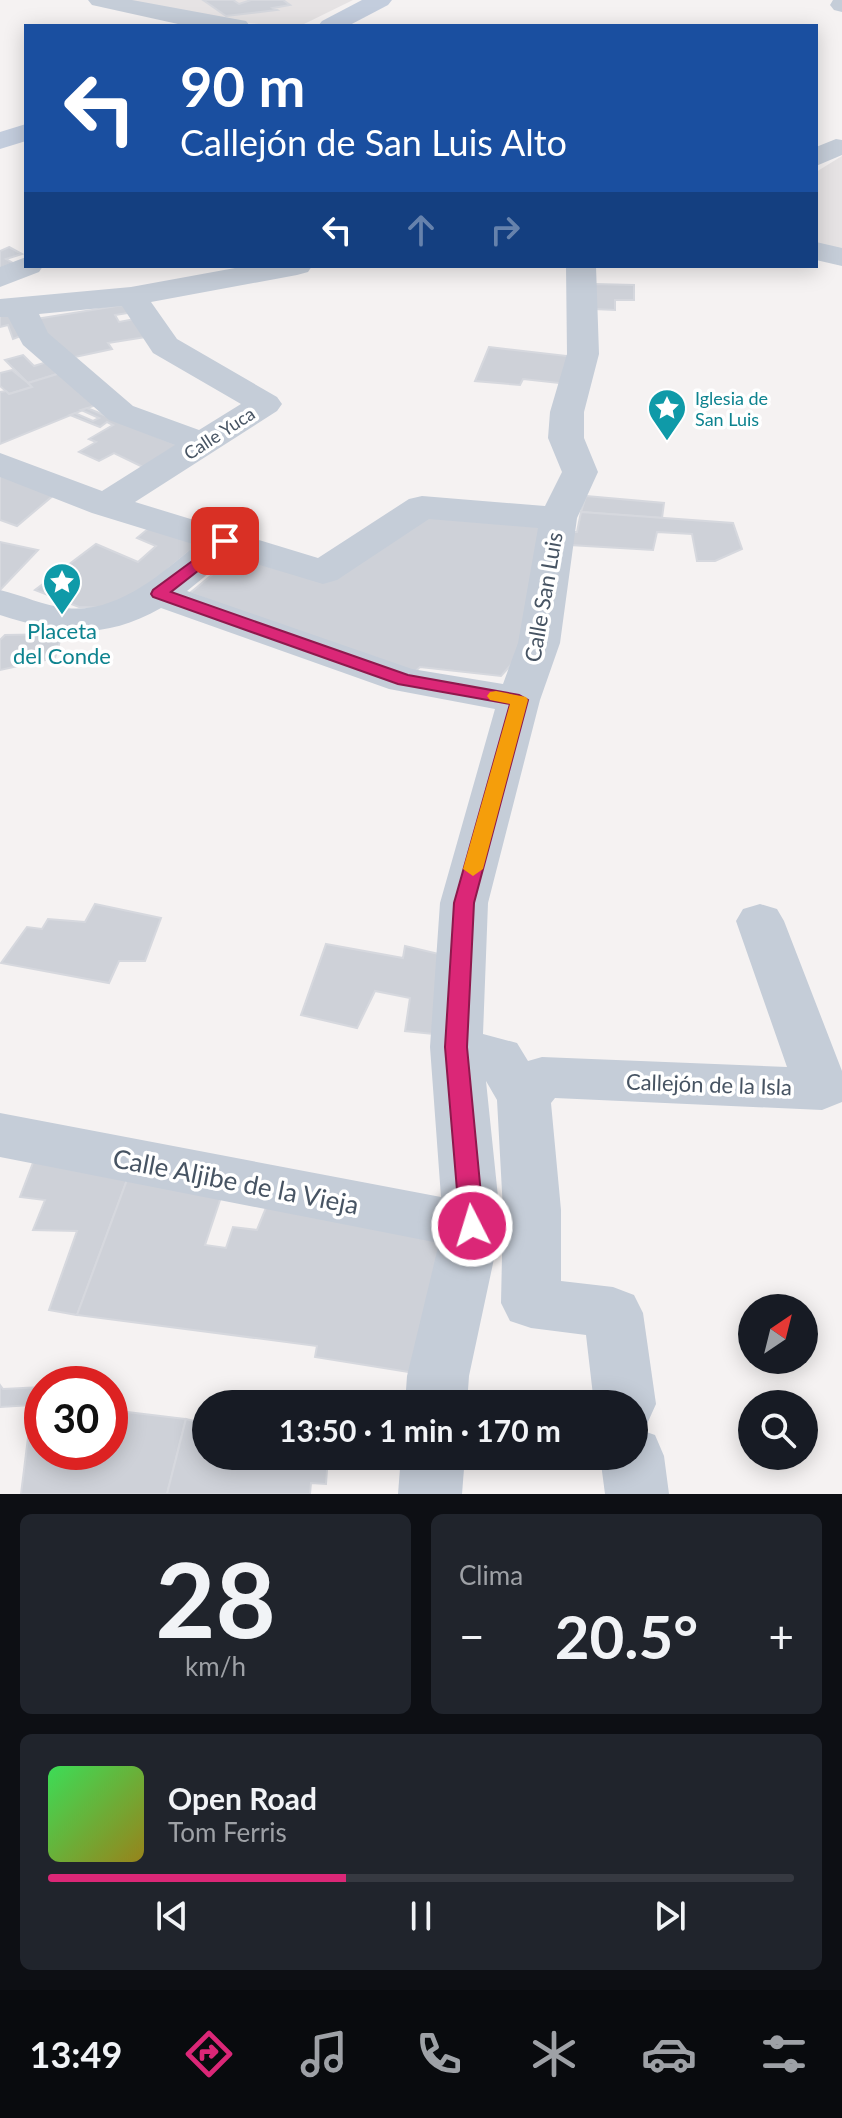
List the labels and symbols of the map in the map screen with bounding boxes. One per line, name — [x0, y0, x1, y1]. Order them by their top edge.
place icon: Iglesia de San Luis — [646, 387, 688, 442]
place label: Iglesia de San Luis — [695, 387, 768, 430]
street label: Calle Yuca — [179, 402, 259, 464]
pin — [191, 507, 259, 575]
street label: Calle San Luis — [518, 530, 568, 664]
place icon: Placeta del Conde — [41, 561, 83, 616]
place label: Placeta del Conde — [13, 617, 111, 669]
street label: Callejón de la Isla — [626, 1068, 792, 1100]
street label: Calle Aljibe de la Vieja — [110, 1141, 362, 1221]
position arrow — [430, 1184, 514, 1268]
north arrow — [738, 1294, 818, 1374]
speed limit sign: 30 — [24, 1366, 128, 1470]

